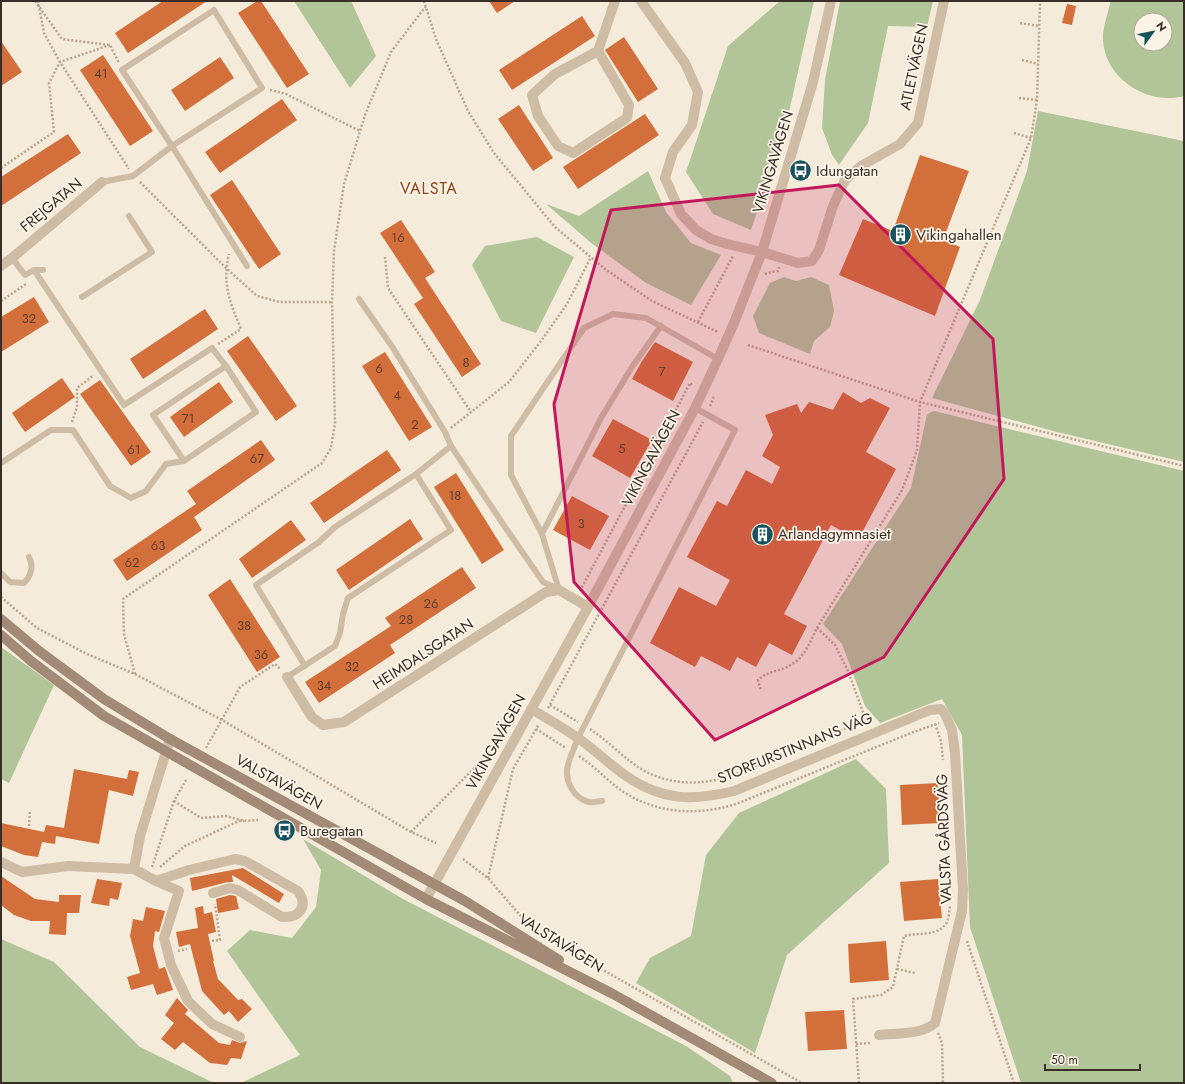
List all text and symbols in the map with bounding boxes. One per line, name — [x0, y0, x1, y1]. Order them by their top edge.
north arrow — [1133, 12, 1173, 52]
text: N — [1152, 19, 1170, 35]
street label: ATLETVÄGEN — [894, 22, 934, 112]
house number: 41 — [94, 64, 108, 83]
street label: VIKINGAVÄGEN — [747, 108, 799, 216]
bus stop icon: Idungatan — [788, 158, 814, 184]
place label: Idungatan — [816, 160, 878, 182]
street label: FREJGATAN — [15, 173, 87, 237]
district label: VALSTA — [400, 177, 458, 200]
building icon: Vikingahallen — [887, 222, 913, 248]
place label: Vikingahallen — [916, 224, 1002, 246]
house number: 16 — [391, 228, 405, 247]
house number: 32 — [22, 309, 36, 328]
house number: 8 — [462, 353, 470, 372]
house number: 6 — [375, 359, 383, 378]
house number: 7 — [659, 362, 666, 381]
house number: 4 — [393, 386, 401, 405]
street label: VIKINGAVÄGEN — [616, 406, 686, 510]
house number: 71 — [182, 409, 194, 428]
house number: 2 — [411, 415, 419, 434]
house number: 5 — [618, 439, 626, 458]
house number: 61 — [127, 440, 141, 459]
house number: 67 — [250, 449, 264, 468]
house number: 18 — [449, 486, 461, 505]
house number: 3 — [577, 514, 585, 533]
building icon: Arlandagymnasiet — [750, 521, 776, 547]
place label: Arlandagymnasiet — [778, 523, 891, 545]
house number: 63 — [151, 536, 165, 555]
house number: 62 — [125, 553, 139, 572]
house number: 26 — [424, 594, 438, 613]
house number: 28 — [399, 610, 413, 629]
street label: HEIMDALSGATAN — [368, 613, 478, 695]
house number: 38 — [237, 616, 251, 635]
house number: 36 — [254, 645, 268, 664]
house number: 32 — [345, 657, 359, 676]
house number: 34 — [317, 676, 332, 695]
street label: VIKINGAVÄGEN — [461, 690, 531, 794]
street label: STORFURSTINNANS VÄG — [714, 707, 876, 789]
street label: VALSTAVÄGEN — [231, 749, 327, 815]
street label: VALSTA GÅRDSVÄG — [931, 773, 957, 905]
bus stop icon: Buregatan — [271, 818, 297, 844]
place label: Buregatan — [300, 820, 363, 842]
street label: VALSTAVÄGEN — [514, 908, 608, 978]
scale bar — [1045, 1046, 1140, 1072]
text: 50 m — [1051, 1051, 1078, 1069]

